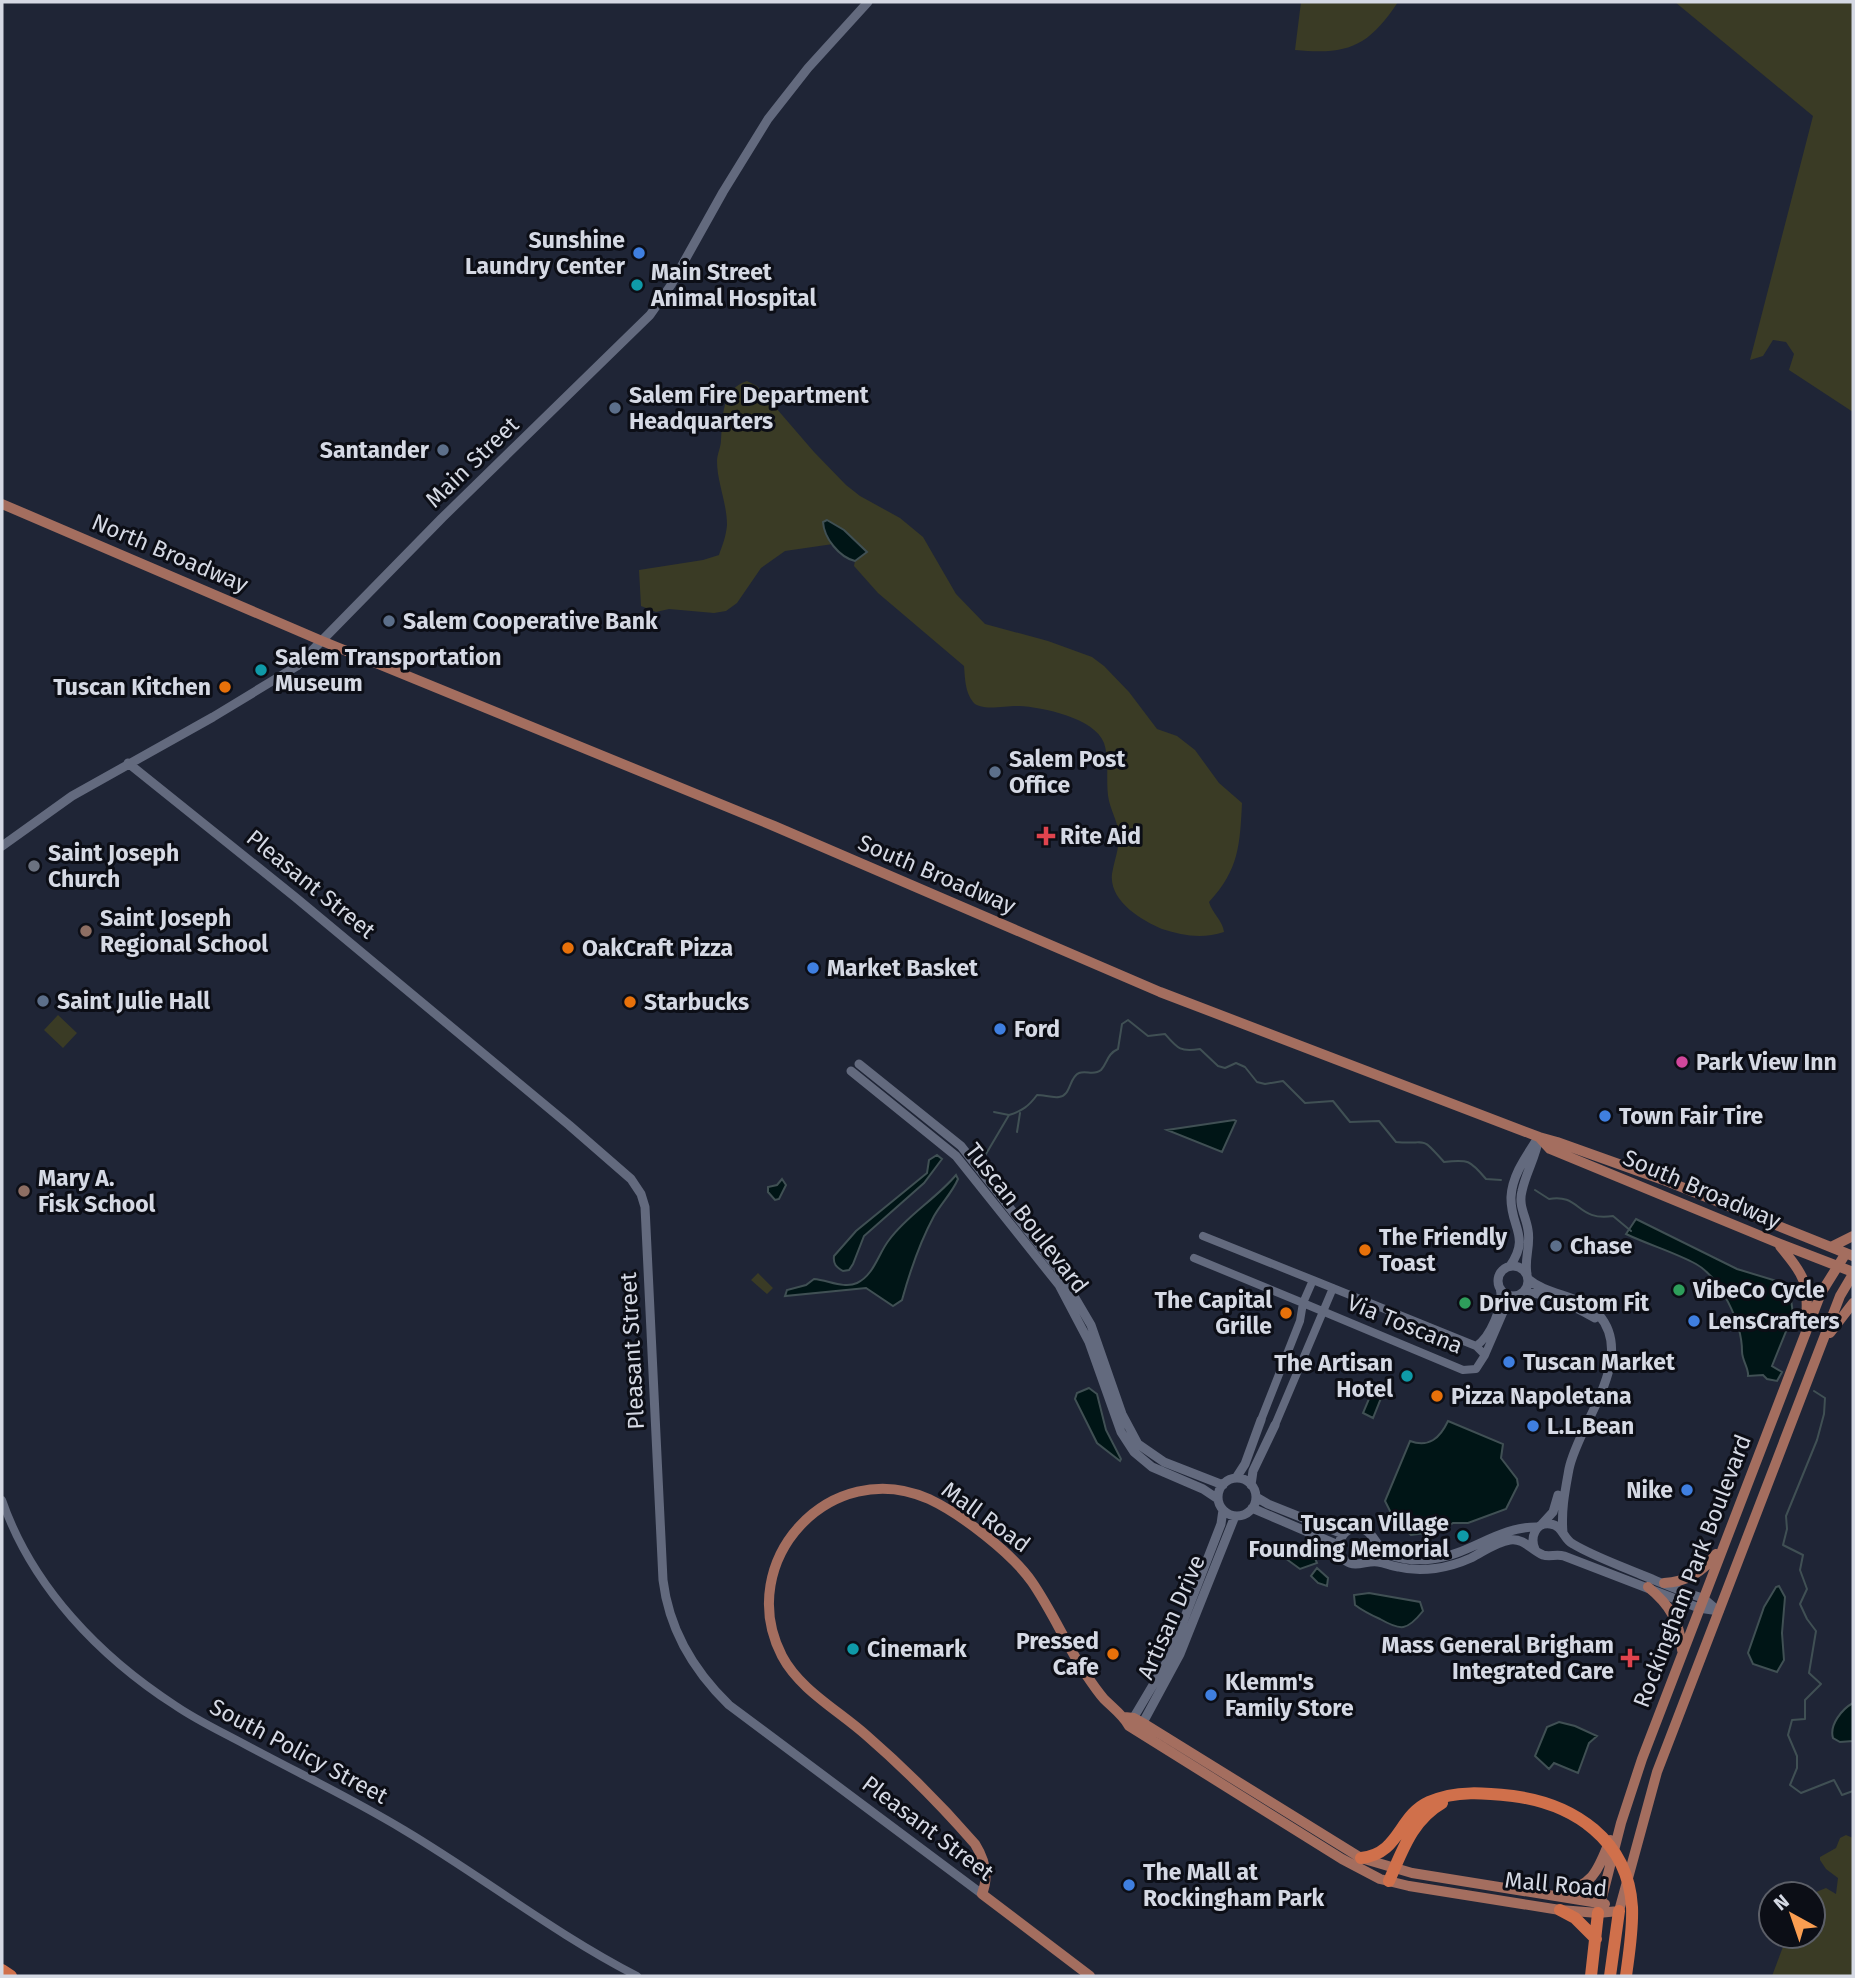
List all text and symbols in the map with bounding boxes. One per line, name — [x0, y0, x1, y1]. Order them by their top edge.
place label: Sunshine Laundry Center — [465, 226, 626, 280]
marker: Sunshine Laundry Center — [631, 245, 647, 261]
place label: Main Street Animal Hospital — [650, 258, 816, 312]
marker: Main Street Animal Hospital — [629, 277, 645, 293]
place label: Salem Fire Department Headquarters — [629, 381, 870, 435]
marker: Salem Fire Department Headquarters — [607, 400, 623, 416]
street label: Main Street — [420, 410, 525, 513]
place label: Santander — [320, 436, 430, 464]
marker: Santander — [435, 442, 451, 458]
street label: North Broadway — [88, 507, 253, 599]
place label: Salem Cooperative Bank — [403, 607, 658, 635]
marker: Salem Cooperative Bank — [381, 613, 397, 629]
place label: Salem Transportation Museum — [275, 643, 502, 697]
marker: Salem Transportation Museum — [253, 662, 269, 678]
place label: Tuscan Kitchen — [53, 673, 211, 701]
marker: Tuscan Kitchen — [217, 679, 233, 695]
place label: Salem Post Office — [1009, 745, 1126, 799]
marker: Salem Post Office — [987, 764, 1003, 780]
place label: Rite Aid — [1060, 822, 1141, 850]
street label: Pleasant Street — [241, 824, 382, 945]
street label: South Broadway — [854, 828, 1021, 920]
marker: Rite Aid — [1038, 828, 1054, 844]
place label: Saint Joseph Church — [48, 839, 179, 893]
marker: Saint Joseph Church — [26, 858, 42, 874]
place label: Saint Joseph Regional School — [100, 904, 268, 958]
marker: Saint Joseph Regional School — [78, 923, 94, 939]
place label: OakCraft Pizza — [582, 934, 733, 962]
marker: OakCraft Pizza — [560, 940, 576, 956]
place label: Market Basket — [827, 954, 979, 982]
marker: Market Basket — [805, 960, 821, 976]
place label: Saint Julie Hall — [57, 987, 210, 1015]
place label: Starbucks — [644, 988, 749, 1016]
marker: Saint Julie Hall — [35, 993, 51, 1009]
marker: Starbucks — [622, 994, 638, 1010]
place label: Ford — [1014, 1015, 1060, 1043]
marker: Ford — [992, 1021, 1008, 1037]
place label: Park View Inn — [1696, 1048, 1837, 1076]
marker: Park View Inn — [1674, 1054, 1690, 1070]
place label: Town Fair Tire — [1619, 1102, 1764, 1130]
marker: Town Fair Tire — [1597, 1108, 1613, 1124]
street label: Tuscan Boulevard — [960, 1137, 1094, 1299]
street label: South Broadway — [1619, 1143, 1786, 1235]
place label: Mary A. Fisk School — [38, 1164, 156, 1218]
marker: Mary A. Fisk School — [16, 1183, 32, 1199]
place label: The Friendly Toast — [1379, 1223, 1508, 1277]
place label: Chase — [1570, 1232, 1633, 1260]
marker: Chase — [1548, 1238, 1564, 1254]
marker: The Friendly Toast — [1357, 1242, 1373, 1258]
street label: Pleasant Street — [614, 1271, 650, 1430]
place label: VibeCo Cycle — [1692, 1276, 1825, 1304]
marker: VibeCo Cycle — [1671, 1282, 1687, 1298]
place label: The Capital Grille — [1155, 1286, 1272, 1340]
street label: Via Toscana — [1343, 1288, 1467, 1360]
place label: Drive Custom Fit — [1479, 1289, 1650, 1317]
marker: Drive Custom Fit — [1457, 1295, 1473, 1311]
marker: The Capital Grille — [1278, 1305, 1294, 1321]
place label: LensCrafters — [1708, 1307, 1840, 1335]
marker: LensCrafters — [1686, 1313, 1702, 1329]
place label: Tuscan Market — [1523, 1348, 1676, 1376]
place label: The Artisan Hotel — [1274, 1349, 1393, 1403]
marker: Tuscan Market — [1501, 1354, 1517, 1370]
marker: The Artisan Hotel — [1399, 1368, 1415, 1384]
place label: Pizza Napoletana — [1451, 1382, 1632, 1410]
marker: Pizza Napoletana — [1429, 1388, 1445, 1404]
place label: L.L.Bean — [1547, 1412, 1634, 1440]
marker: L.L.Bean — [1525, 1418, 1541, 1434]
street label: Rockingham Park Boulevard — [1627, 1431, 1757, 1711]
street label: Mall Road — [936, 1475, 1036, 1559]
place label: Nike — [1626, 1476, 1673, 1504]
marker: Nike — [1679, 1482, 1695, 1498]
place label: Tuscan Village Founding Memorial — [1249, 1509, 1449, 1563]
marker: Tuscan Village Founding Memorial — [1455, 1528, 1471, 1544]
street label: Artisan Drive — [1131, 1550, 1211, 1684]
place label: Pressed Cafe — [1016, 1627, 1099, 1681]
place label: Mass General Brigham Integrated Care — [1382, 1631, 1614, 1685]
place label: Cinemark — [867, 1635, 967, 1663]
marker: Cinemark — [845, 1641, 861, 1657]
marker: Pressed Cafe — [1105, 1646, 1121, 1662]
marker: Mass General Brigham Integrated Care — [1620, 1648, 1640, 1668]
place label: Klemm's Family Store — [1225, 1668, 1354, 1722]
marker: Klemm's Family Store — [1203, 1687, 1219, 1703]
street label: South Policy Street — [205, 1692, 393, 1810]
street label: Pleasant Street — [857, 1769, 1000, 1887]
place label: The Mall at Rockingham Park — [1143, 1858, 1325, 1912]
street label: Mall Road — [1504, 1866, 1608, 1902]
marker: The Mall at Rockingham Park — [1121, 1877, 1137, 1893]
north arrow — [1757, 1880, 1827, 1950]
text: N — [1769, 1889, 1794, 1915]

